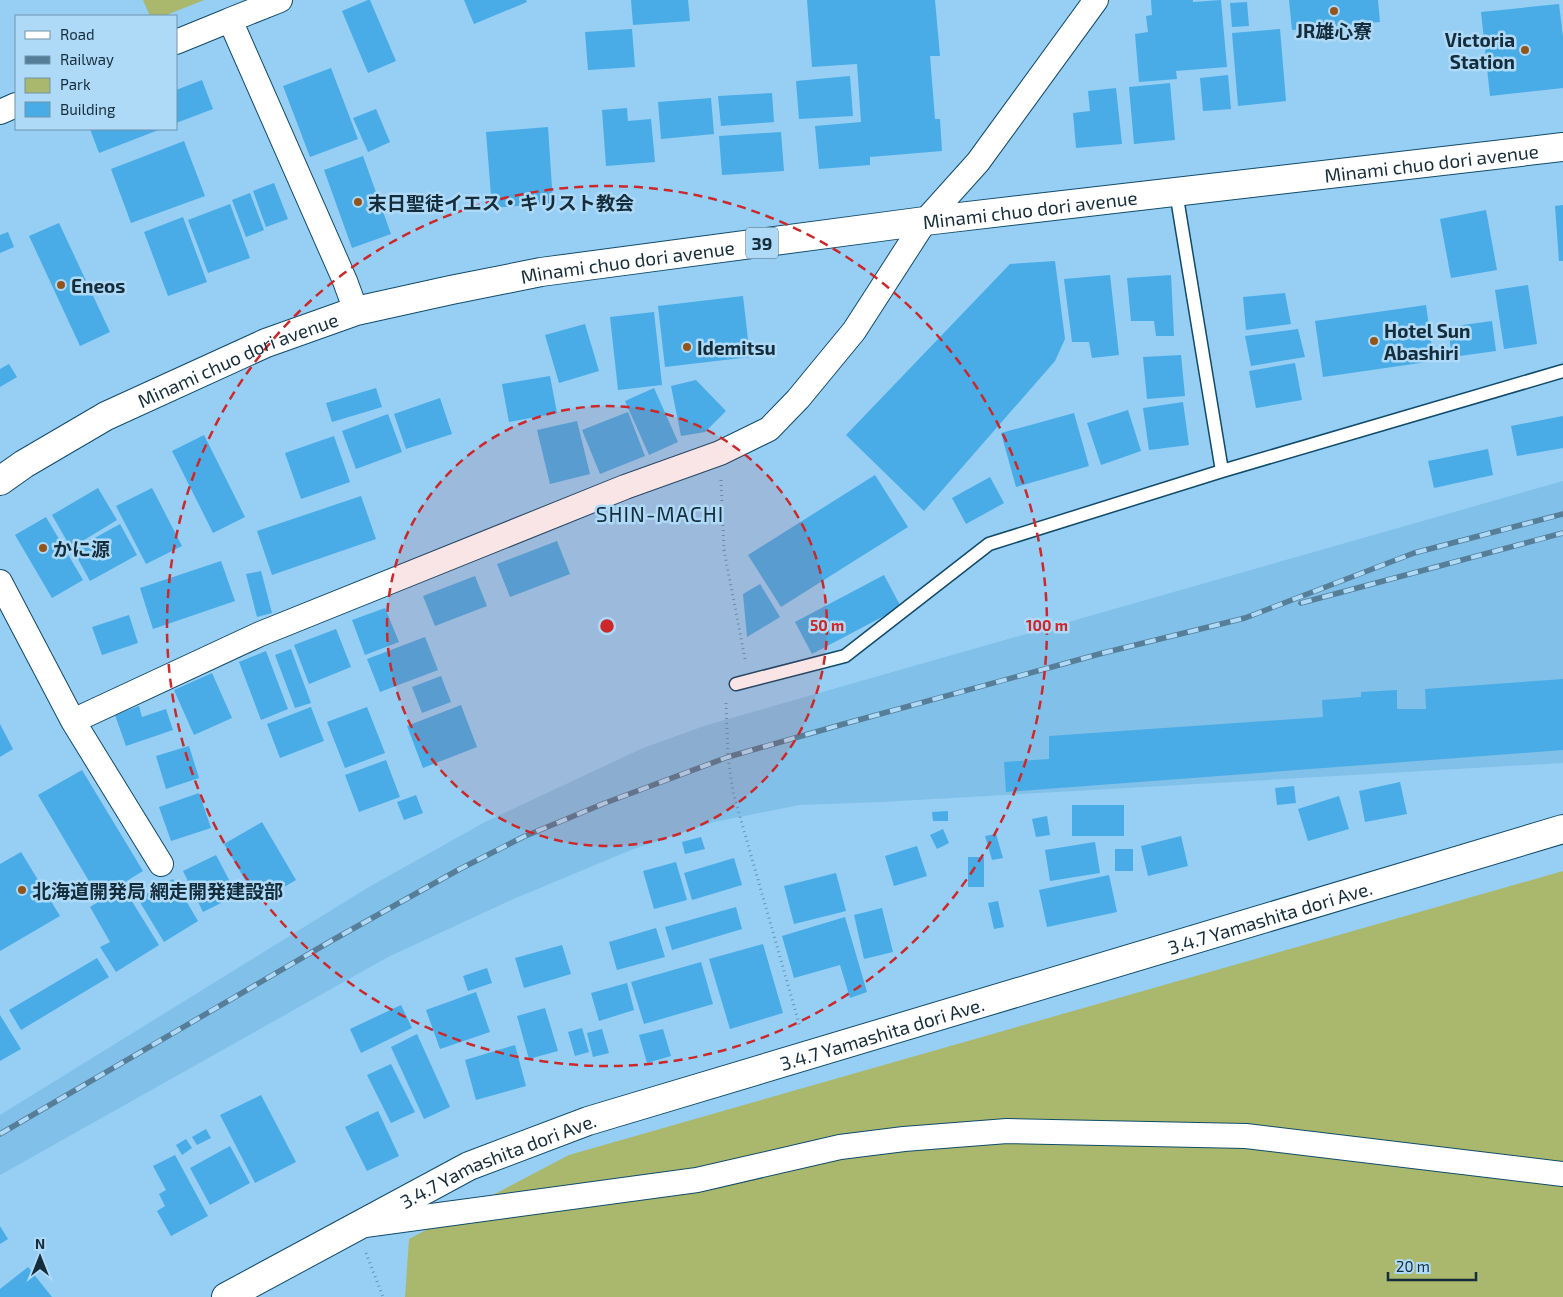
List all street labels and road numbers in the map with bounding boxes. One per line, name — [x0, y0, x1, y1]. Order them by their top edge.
street label: Minami chuo dori avenue — [1323, 138, 1540, 186]
street label: Minami chuo dori avenue — [922, 185, 1139, 233]
road number: 39 — [746, 228, 778, 258]
street label: Minami chuo dori avenue — [518, 235, 736, 287]
street label: Minami chuo dori avenue — [134, 307, 341, 412]
street label: 3.4.7 Yamashita dori Ave. — [1165, 875, 1375, 958]
street label: 3.4.7 Yamashita dori Ave. — [777, 992, 987, 1074]
street label: 3.4.7 Yamashita dori Ave. — [396, 1108, 599, 1213]

